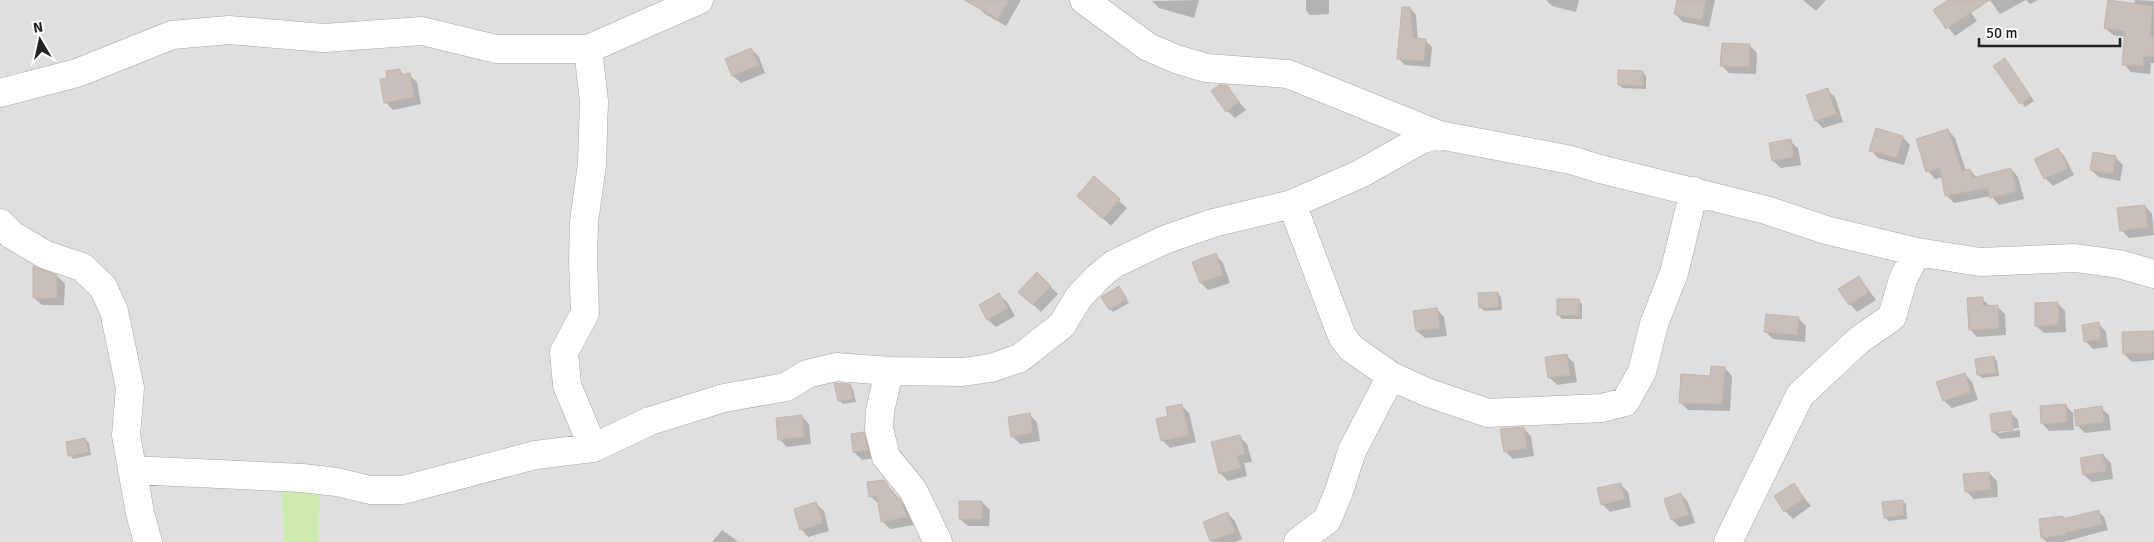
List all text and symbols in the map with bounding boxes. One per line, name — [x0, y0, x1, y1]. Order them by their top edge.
north arrow — [15, 15, 65, 65]
scale bar — [1979, 15, 2120, 47]
text: N — [32, 18, 44, 37]
text: 50 m — [1986, 24, 2017, 42]

